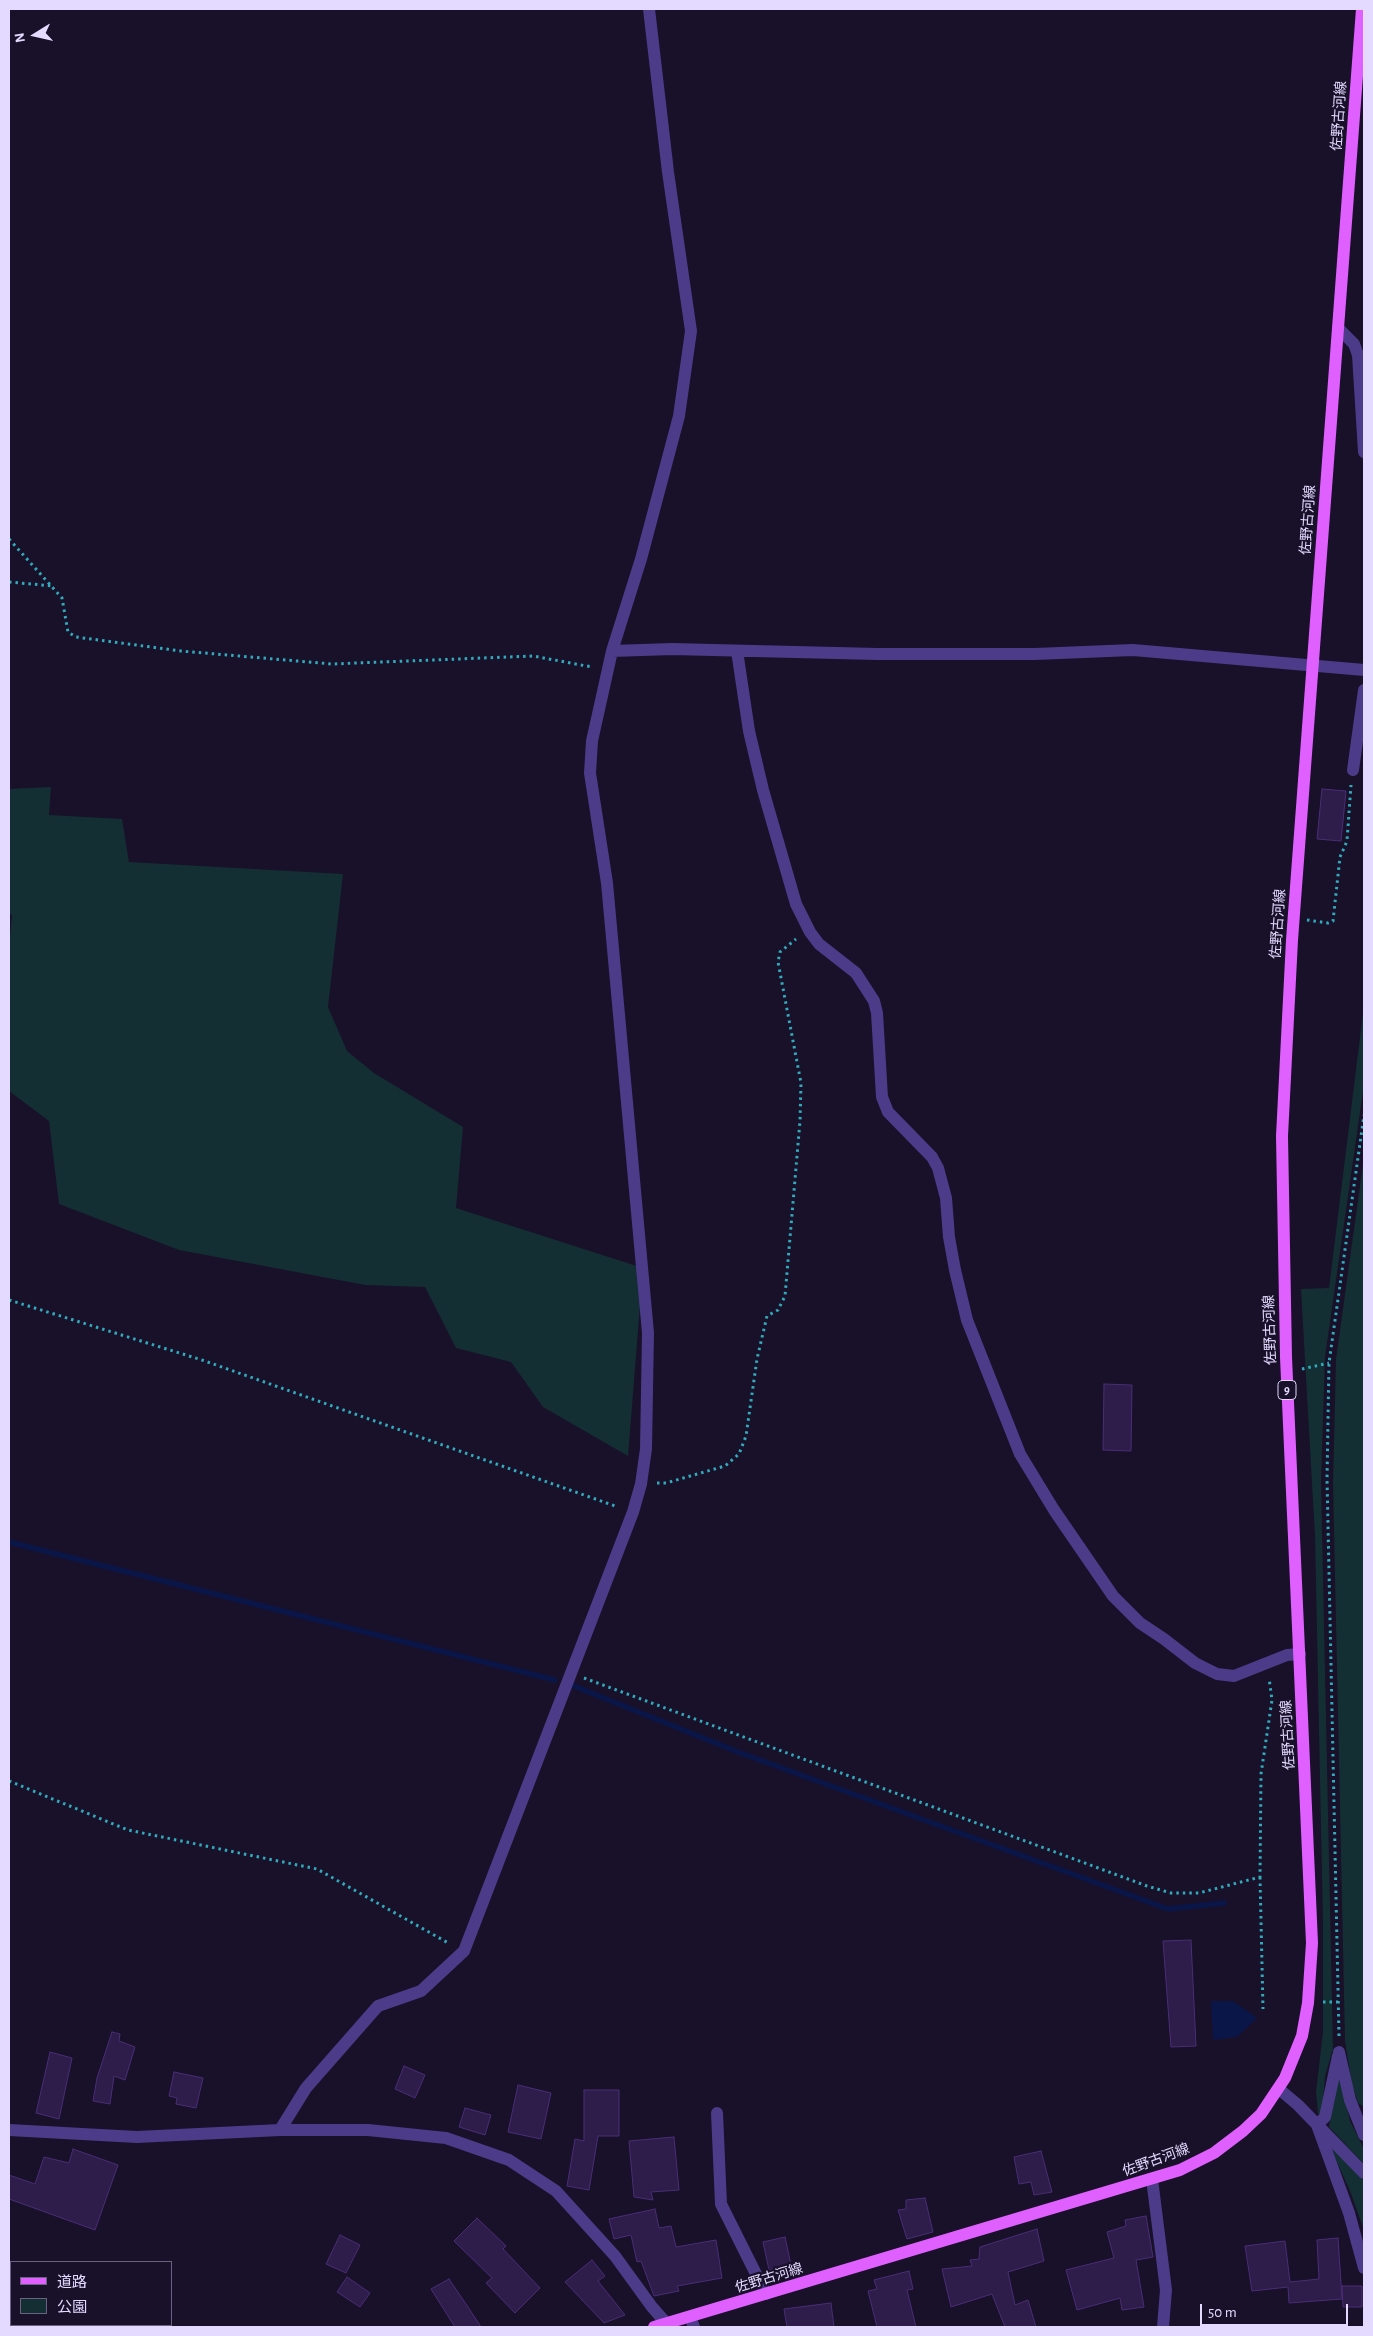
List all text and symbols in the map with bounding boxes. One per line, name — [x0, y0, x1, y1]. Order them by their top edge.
north arrow — [10, 10, 60, 60]
text: N — [12, 32, 28, 44]
street label: 佐野古河線 — [1328, 80, 1350, 152]
street label: 佐野古河線 — [1297, 484, 1319, 556]
street label: 佐野古河線 — [1267, 888, 1289, 960]
street label: 佐野古河線 — [1260, 1295, 1280, 1365]
road number: 9 — [1278, 1380, 1296, 1400]
street label: 佐野古河線 — [1278, 1700, 1298, 1770]
street label: 佐野古河線 — [1120, 2140, 1192, 2180]
street label: 佐野古河線 — [733, 2260, 805, 2296]
legend — [10, 2261, 172, 2326]
text: 道路 — [57, 2275, 87, 2290]
scale bar — [1203, 2294, 1350, 2326]
text: 公園 — [57, 2300, 87, 2315]
text: 50 m — [1208, 2305, 1237, 2320]

